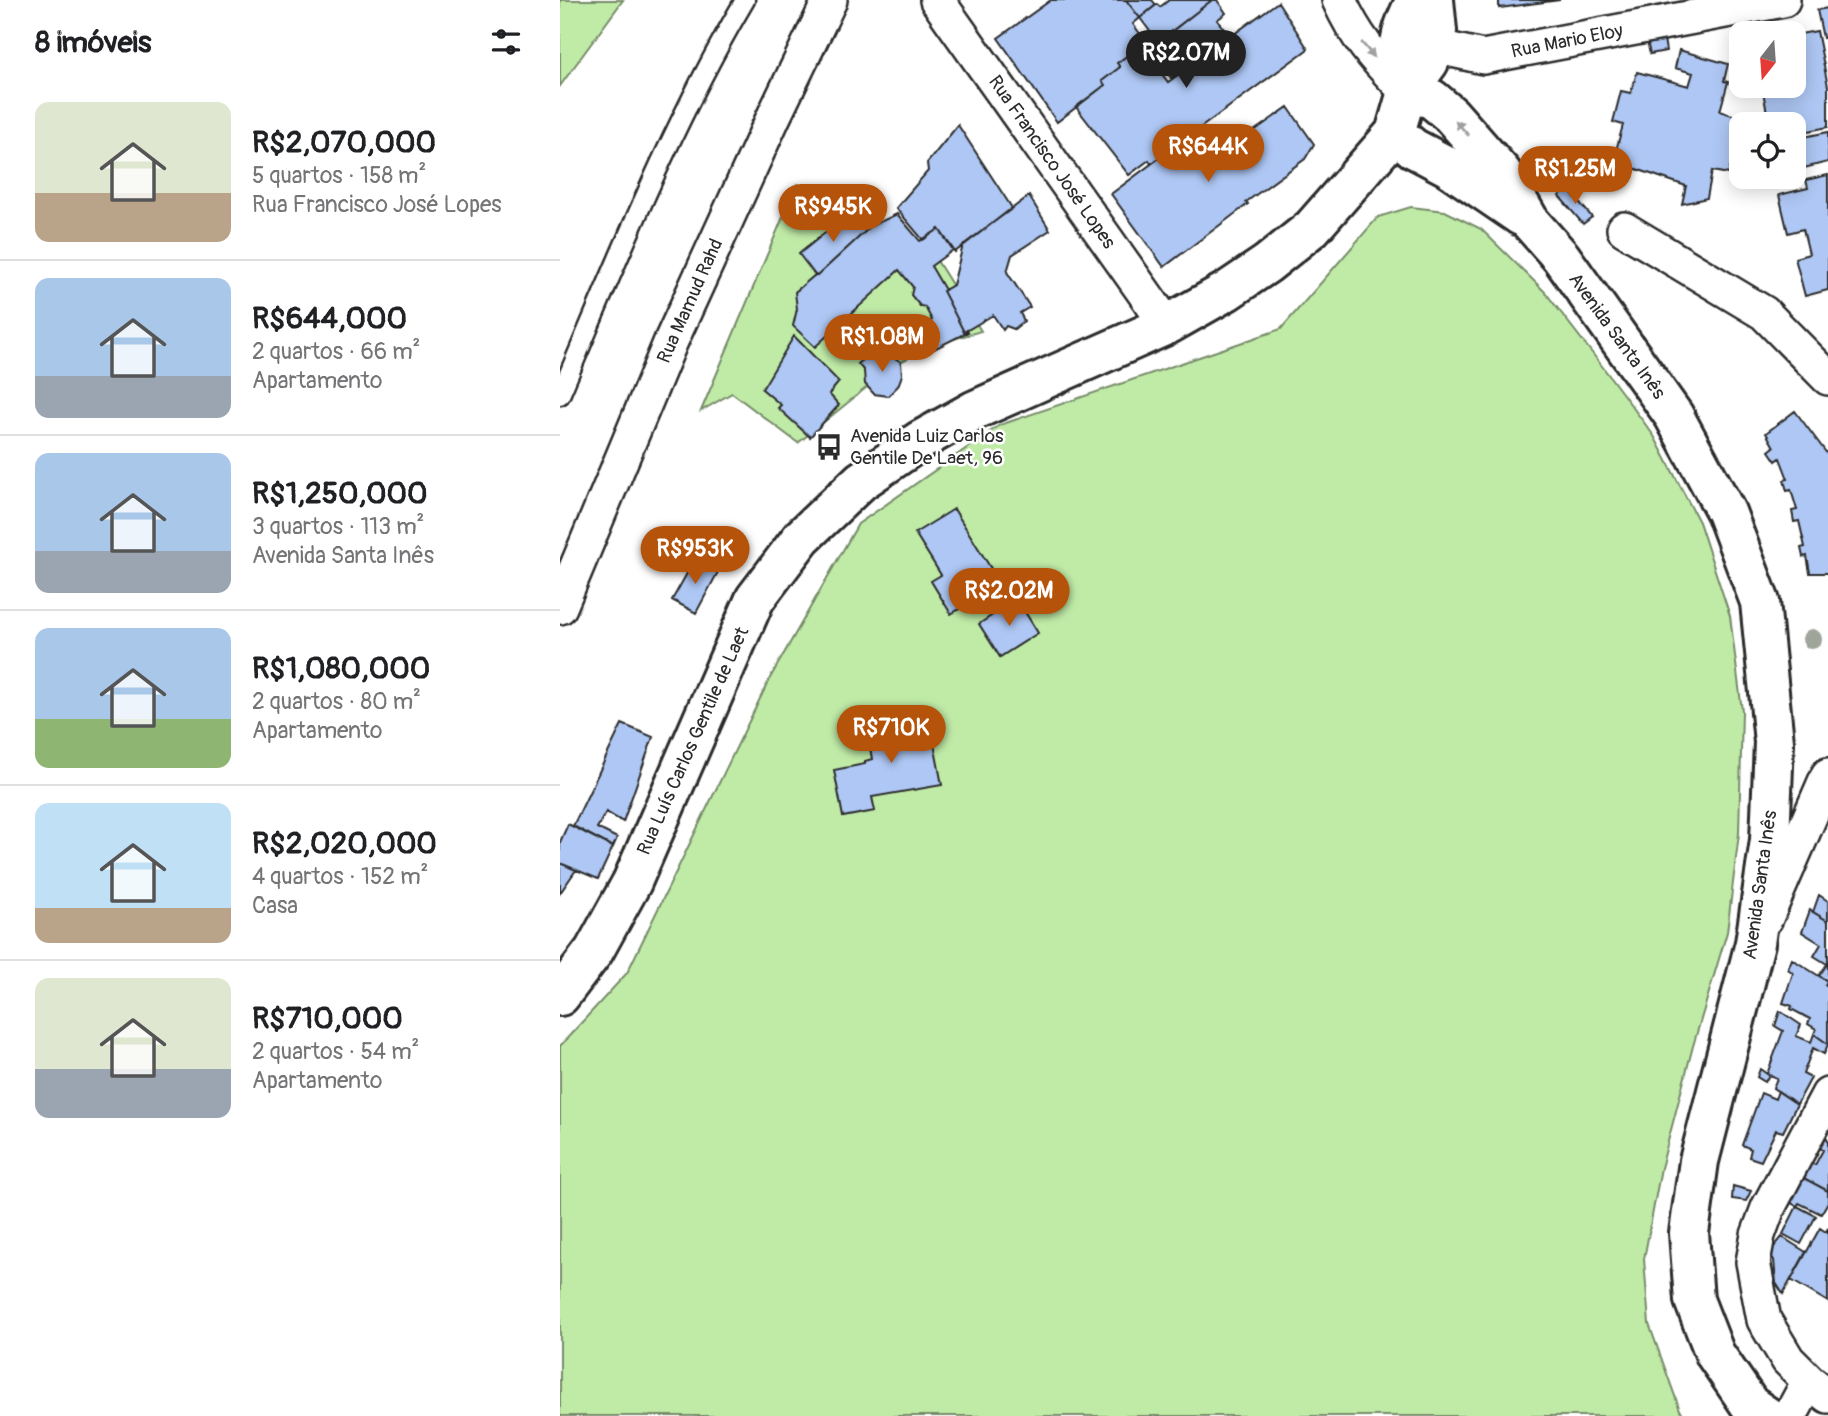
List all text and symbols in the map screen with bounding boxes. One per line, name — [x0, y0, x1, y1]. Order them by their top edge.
street label: Rua Mario Eloy — [1509, 18, 1625, 64]
north arrow — [1729, 21, 1806, 98]
map controls — [1729, 21, 1806, 189]
icon: filters — [487, 23, 525, 61]
text: 8 imóveis — [35, 24, 151, 61]
pin: R$2.07M — [1121, 31, 1251, 90]
text: R$2.07M — [1142, 38, 1230, 67]
one-way arrow — [1360, 41, 1375, 58]
street label: Rua Francisco José Lopes — [983, 71, 1121, 254]
button: locate — [1729, 112, 1806, 189]
one-way arrow — [1455, 119, 1470, 136]
text: R$2,070,000 — [252, 124, 436, 161]
pin: R$644K — [1151, 124, 1265, 184]
icon: home — [91, 130, 175, 214]
text: R$644K — [1168, 132, 1248, 161]
pin: R$1.25M — [1510, 146, 1640, 206]
text: R$1.25M — [1534, 154, 1616, 183]
text: 5 quartos · 158 m² — [252, 161, 426, 190]
pin: R$945K — [776, 184, 890, 244]
text: Rua Francisco José Lopes — [252, 190, 502, 219]
text: R$945K — [794, 192, 872, 221]
street label: Rua Mamud Rahd — [652, 235, 728, 367]
street label: Avenida Santa Inês — [1563, 268, 1671, 404]
text: R$644,000 — [252, 300, 407, 337]
icon: home — [91, 306, 175, 390]
pin: R$1.08M — [817, 314, 947, 374]
text: R$1.08M — [840, 322, 924, 351]
text: 2 quartos · 66 m² — [252, 337, 420, 366]
text: Apartamento — [252, 366, 382, 395]
place label: Avenida Luiz Carlos Gentile De Laet, 96 — [850, 424, 1004, 470]
bus stop icon: Avenida Luiz Carlos Gentile De Laet, 96 — [814, 432, 844, 462]
text: R$1,250,000 — [252, 475, 428, 512]
icon: home — [91, 481, 175, 565]
text: 3 quartos · 113 m² — [252, 512, 424, 541]
pin: R$953K — [638, 526, 752, 586]
text: R$953K — [657, 534, 733, 563]
text: Avenida Santa Inês — [252, 541, 434, 570]
pin: R$2.02M — [944, 568, 1074, 628]
text: R$2.02M — [965, 576, 1053, 605]
street label: Rua Luís Carlos Gentile de Laet — [632, 623, 754, 859]
text: R$1,080,000 — [252, 650, 430, 687]
icon: home — [91, 656, 175, 740]
text: 2 quartos · 80 m² — [252, 687, 421, 716]
pin: R$710K — [834, 706, 948, 765]
text: R$710K — [853, 713, 929, 742]
text: Apartamento — [252, 716, 382, 745]
street label: Avenida Santa Inês — [1738, 808, 1782, 961]
text: R$2,020,000 — [252, 825, 437, 862]
icon: home — [91, 831, 175, 915]
text: 4 quartos · 152 m² — [252, 862, 428, 891]
text: Casa — [252, 891, 298, 920]
text: R$710,000 — [252, 1000, 403, 1037]
icon: home — [91, 1006, 175, 1090]
text: 2 quartos · 54 m² — [252, 1037, 420, 1066]
text: Apartamento — [252, 1066, 382, 1095]

